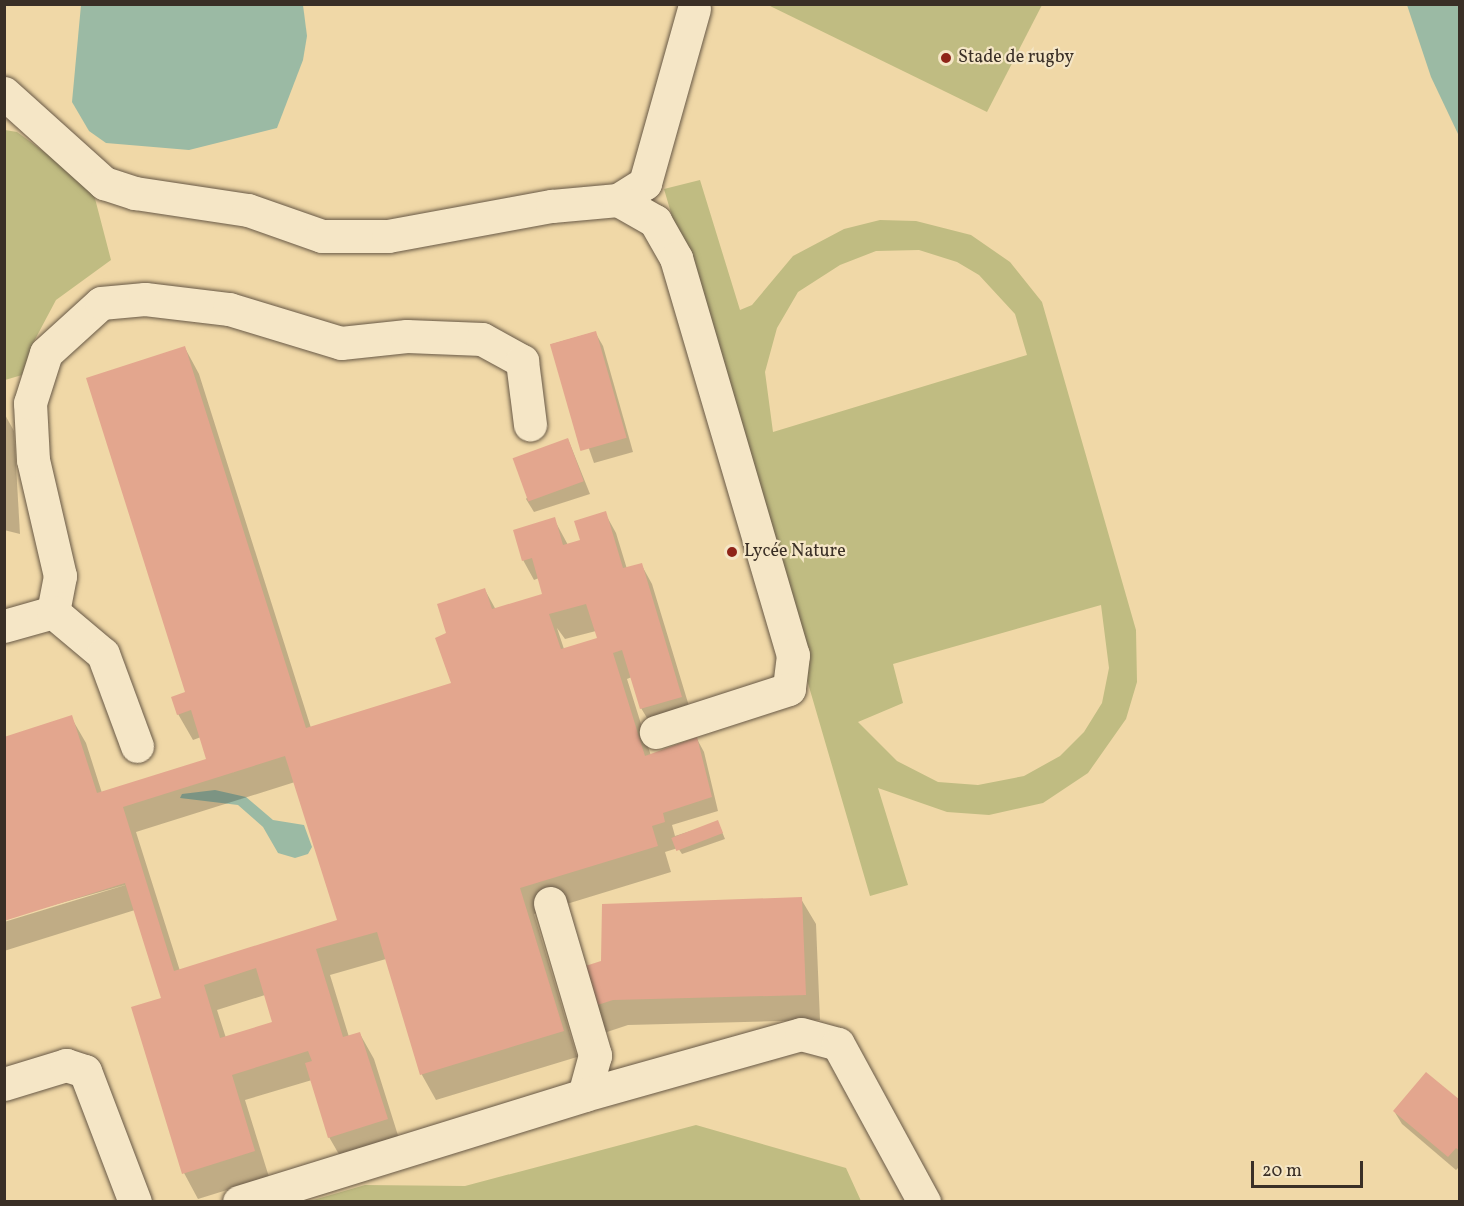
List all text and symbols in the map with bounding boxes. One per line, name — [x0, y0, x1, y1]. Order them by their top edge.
place label: Stade de rugby — [958, 47, 1074, 69]
marker: Stade de rugby — [939, 51, 953, 65]
place label: Lycée Nature — [744, 541, 846, 563]
marker: Lycée Nature — [725, 545, 739, 559]
scale bar — [1254, 1149, 1366, 1187]
text: 20 m — [1262, 1159, 1302, 1184]

